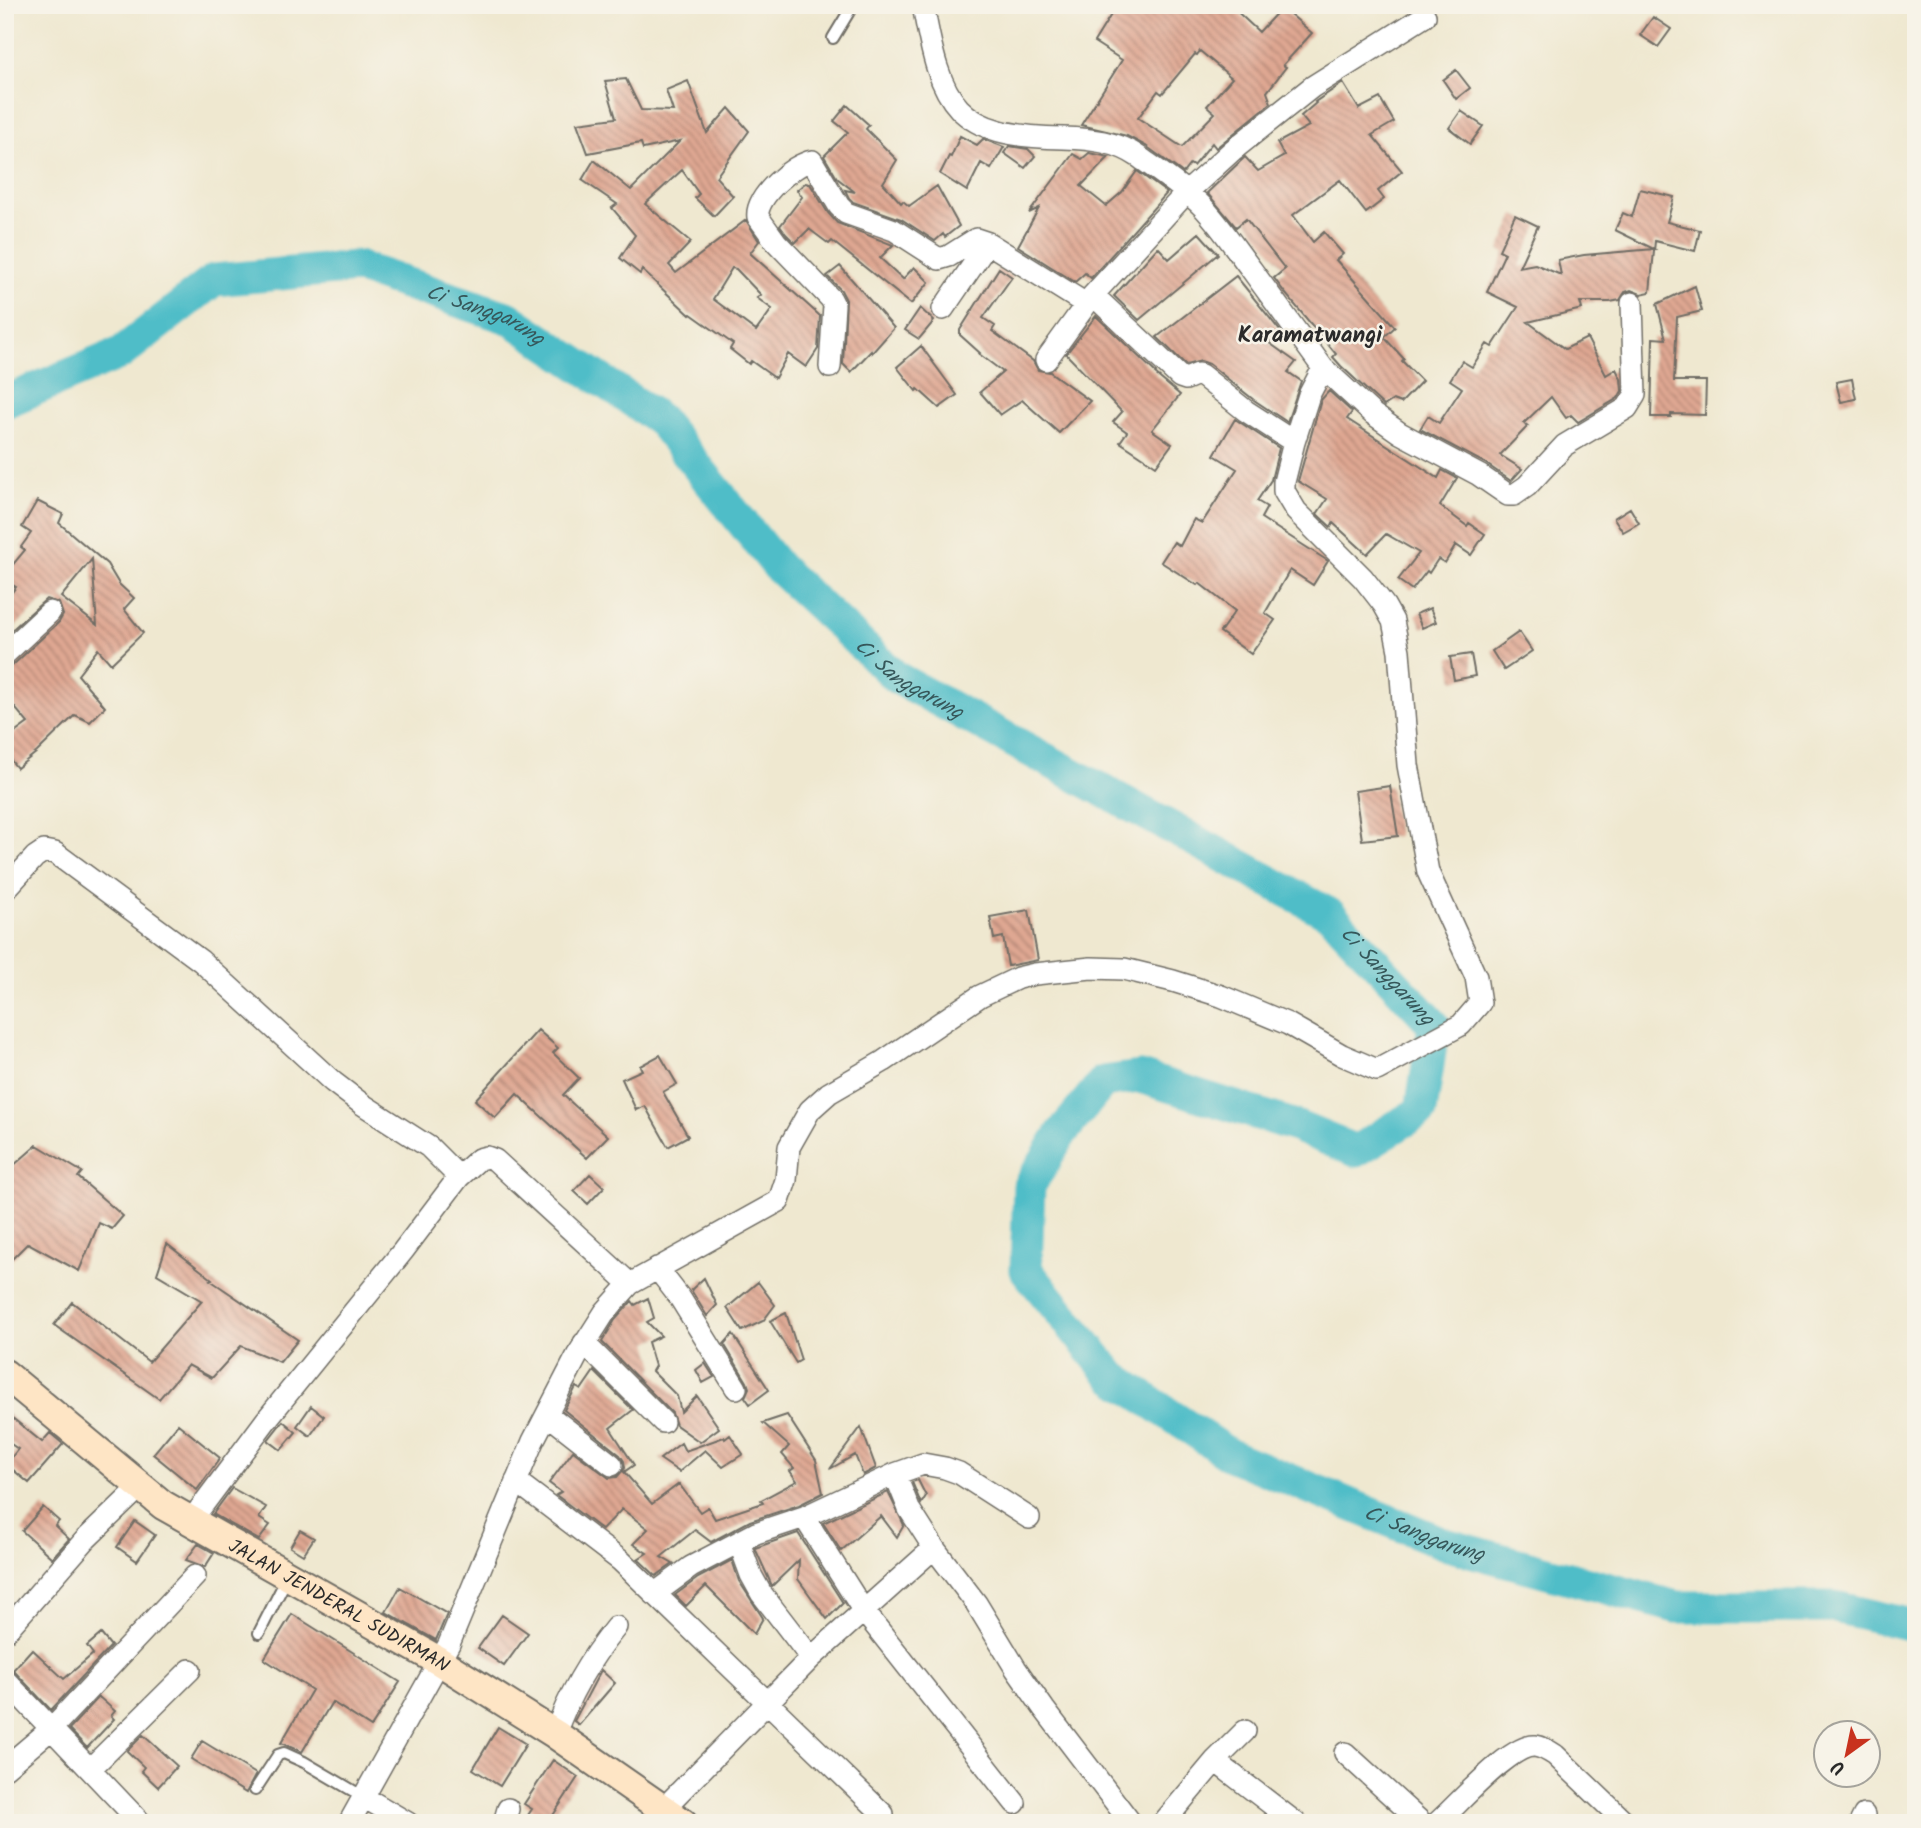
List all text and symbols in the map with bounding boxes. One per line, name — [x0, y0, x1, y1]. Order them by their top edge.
water label: Ci Sanggarung — [422, 276, 551, 356]
district label: Karamatwangi — [1238, 318, 1383, 354]
water label: Ci Sanggarung — [846, 631, 970, 730]
water label: Ci Sanggarung — [1331, 919, 1443, 1035]
water label: Ci Sanggarung — [1359, 1497, 1489, 1572]
street label: JALAN JENDERAL SUDIRMAN — [222, 1532, 455, 1681]
north arrow — [1812, 1720, 1882, 1790]
text: U — [1825, 1751, 1852, 1782]

